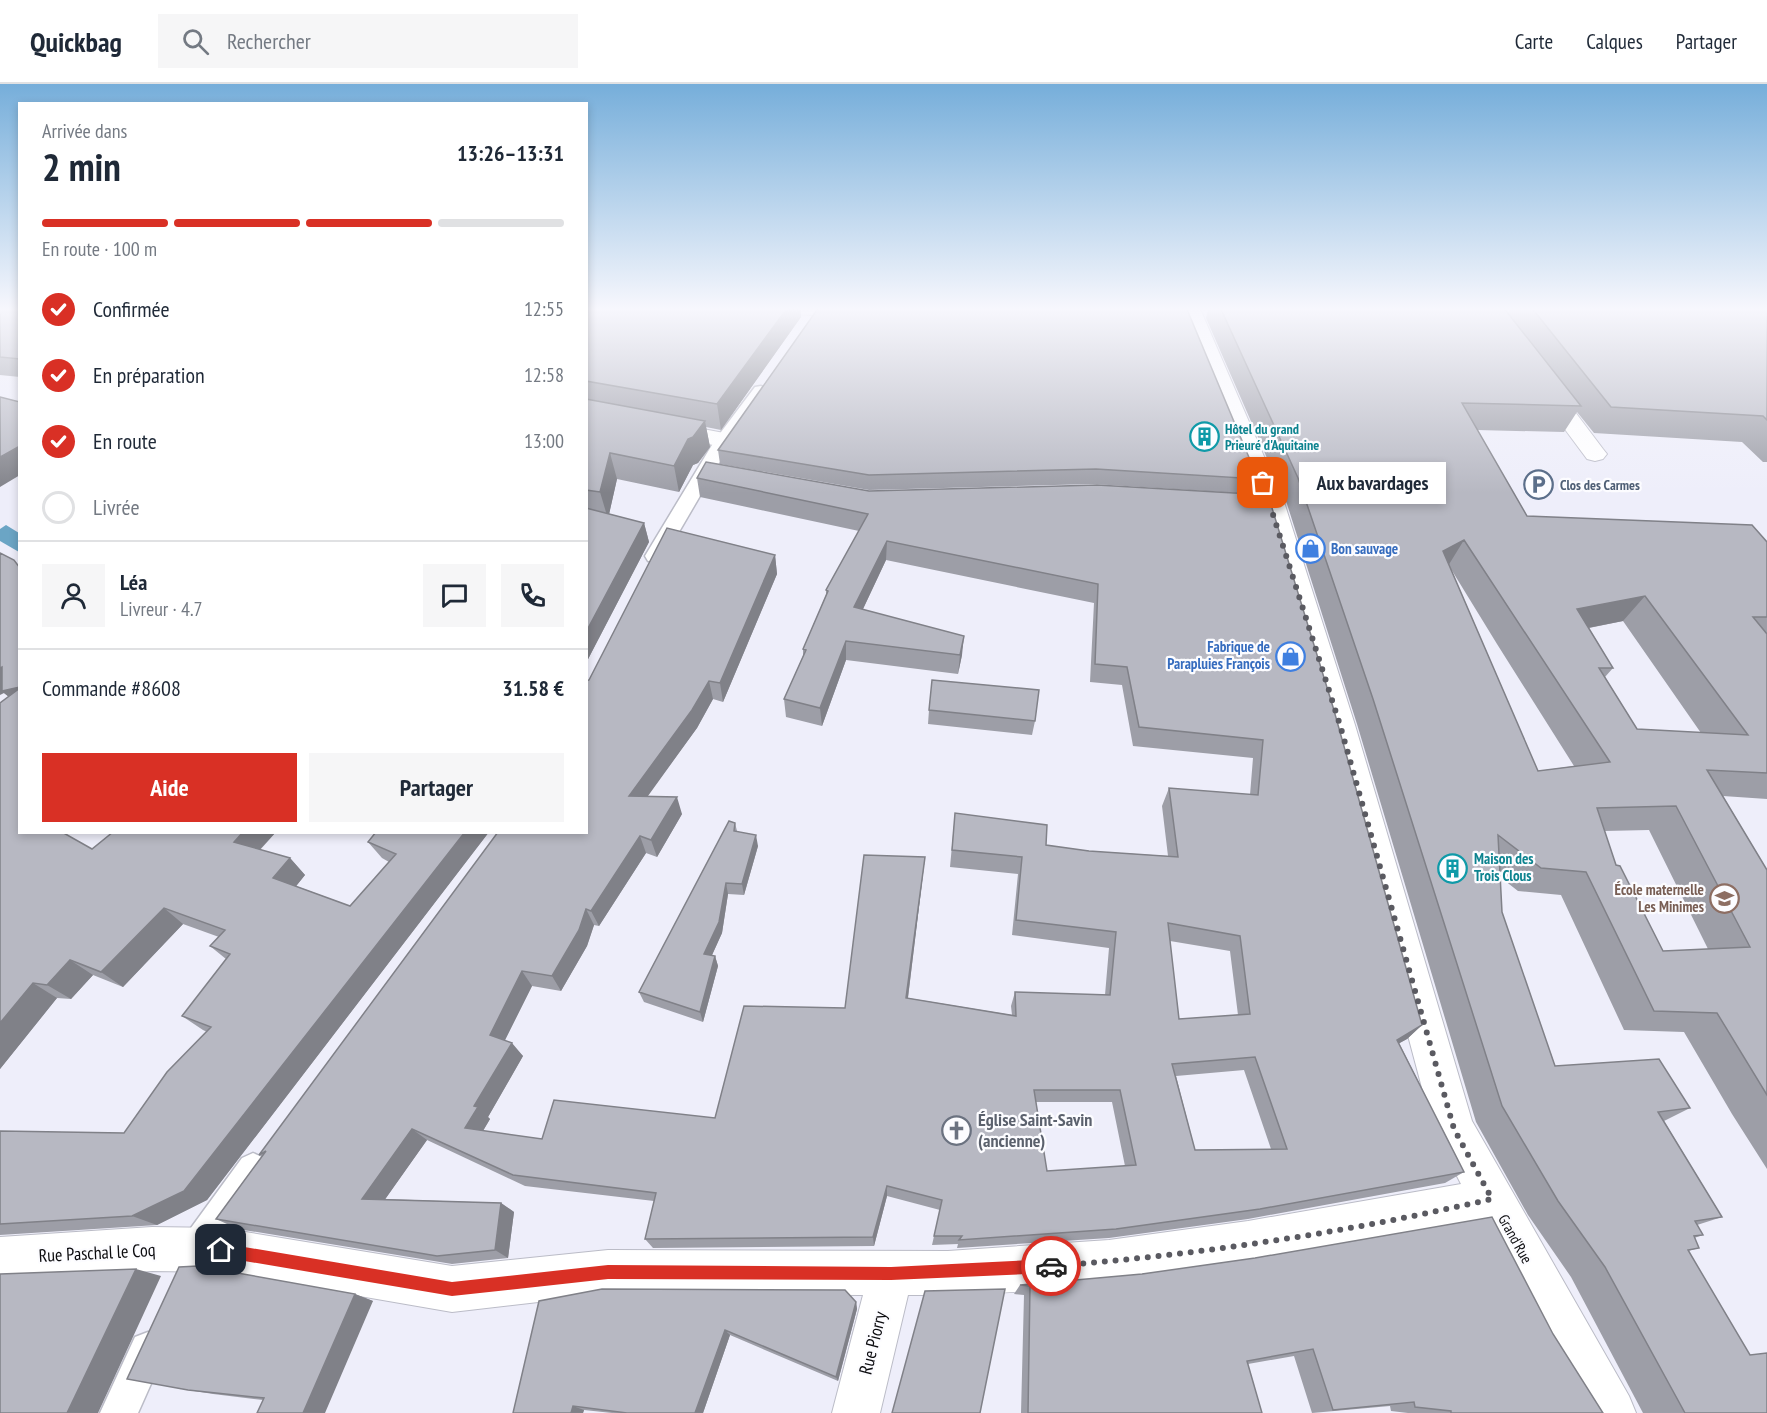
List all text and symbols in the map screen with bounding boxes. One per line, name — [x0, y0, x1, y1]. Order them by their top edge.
search box — [158, 14, 578, 68]
text: Quickbag — [30, 23, 122, 60]
icon: search — [179, 25, 212, 58]
text: Rechercher — [227, 27, 311, 55]
text: Carte — [1515, 28, 1553, 55]
text: Calques — [1586, 28, 1643, 55]
text: Partager — [1676, 28, 1737, 55]
text: Arrivée dans — [42, 118, 127, 144]
text: 13:26–13:31 — [457, 139, 564, 167]
text: 2 min — [42, 141, 121, 192]
text: En route · 100 m — [42, 236, 157, 262]
icon: check — [42, 293, 75, 326]
text: Confirmée — [93, 295, 170, 323]
text: 12:55 — [524, 296, 564, 322]
icon: check — [42, 359, 75, 392]
text: En préparation — [93, 361, 205, 389]
text: 12:58 — [524, 362, 564, 388]
place label: Hôtel du grand Prieuré d'Aquitaine — [1225, 420, 1319, 454]
building icon: Hôtel du grand Prieuré d'Aquitaine — [1188, 421, 1220, 453]
icon: check — [42, 425, 75, 458]
text: En route — [93, 427, 157, 455]
text: 13:00 — [524, 428, 564, 454]
pin — [1237, 457, 1288, 508]
callout: Aux bavardages — [1299, 462, 1446, 504]
icon: bag — [1246, 466, 1279, 499]
parking icon: Clos des Carmes — [1523, 469, 1555, 501]
text: Aux bavardages — [1316, 470, 1429, 496]
place label: Clos des Carmes — [1560, 476, 1640, 494]
text: Livrée — [93, 493, 139, 521]
shop icon: Bon sauvage — [1294, 533, 1326, 565]
place label: Bon sauvage — [1331, 539, 1398, 558]
button: person — [42, 564, 105, 627]
button: chat — [423, 564, 486, 627]
button: phone — [501, 564, 564, 627]
text: Léa — [120, 568, 147, 596]
text: Livreur · 4.7 — [120, 596, 203, 622]
place label: Fabrique de Parapluies François — [1167, 637, 1270, 673]
shop icon: Fabrique de Parapluies François — [1275, 640, 1307, 672]
text: Commande #8608 — [42, 674, 181, 702]
text: 31.58 € — [502, 674, 564, 702]
button: Aide — [42, 753, 297, 822]
button: Partager — [309, 753, 564, 822]
place label: Maison des Trois Clous — [1474, 849, 1534, 885]
building icon: Maison des Trois Clous — [1437, 852, 1469, 884]
place label: École maternelle Les Minimes — [1614, 880, 1704, 916]
school or university icon: École maternelle Les Minimes — [1709, 883, 1741, 915]
place label: Église Saint-Savin (ancienne) — [978, 1108, 1092, 1152]
church icon: Église Saint-Savin (ancienne) — [941, 1114, 973, 1146]
street label: Grand'Rue — [1494, 1211, 1537, 1267]
pin — [195, 1224, 246, 1275]
icon: home — [204, 1233, 237, 1266]
courier — [1021, 1236, 1081, 1296]
street label: Rue Paschal le Coq — [38, 1238, 156, 1267]
icon: car — [1035, 1250, 1068, 1283]
street label: Rue Piorry — [854, 1309, 891, 1377]

